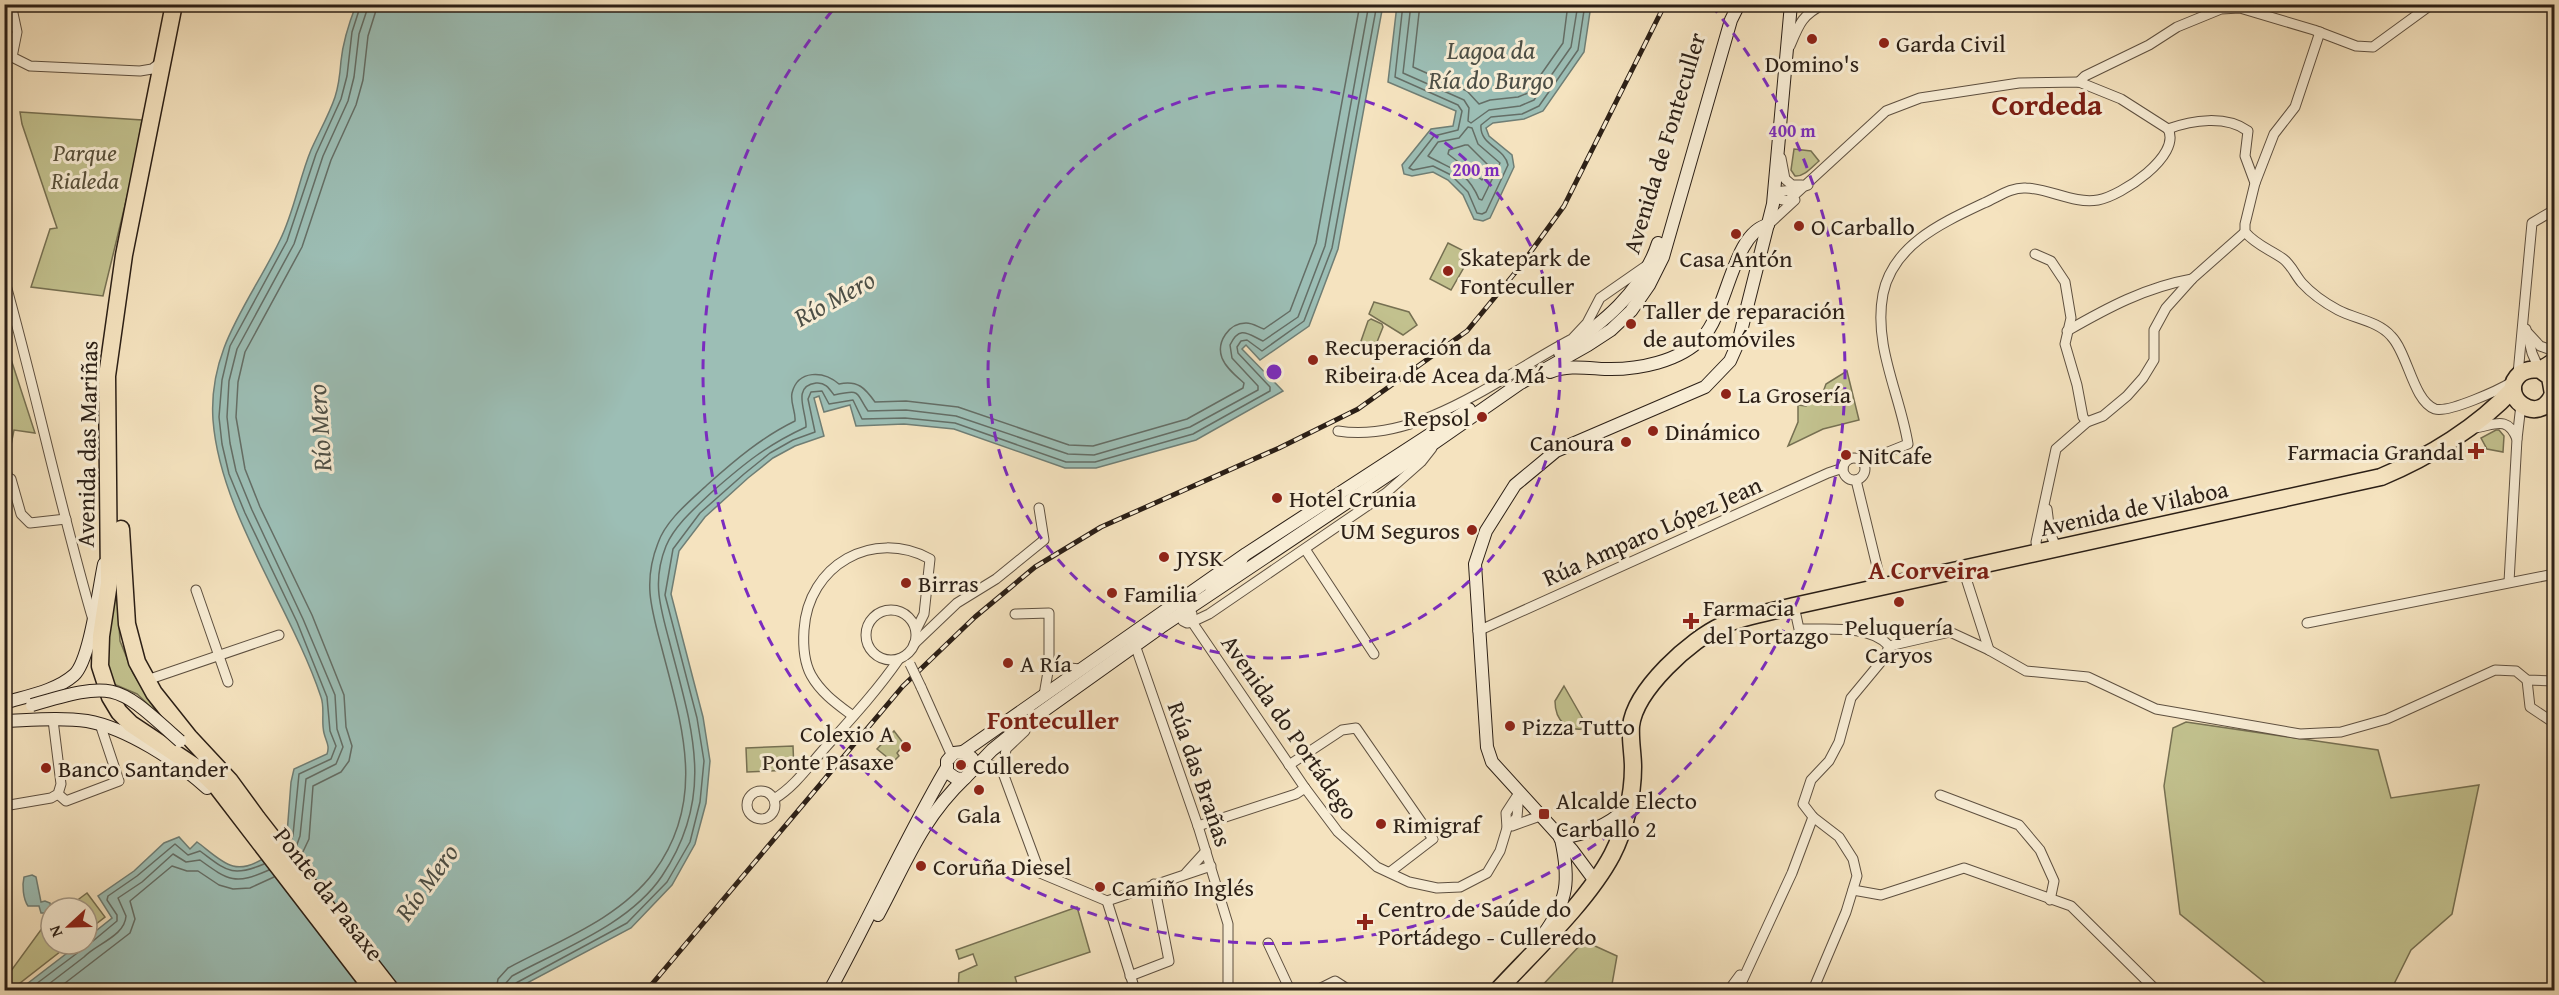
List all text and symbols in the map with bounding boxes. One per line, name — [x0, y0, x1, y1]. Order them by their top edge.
place label: Garda Civil — [1896, 26, 2006, 61]
street label: Avenida de Fonteculler — [1614, 28, 1714, 258]
water label: Lagoa da Ría do Burgo — [1427, 30, 1554, 99]
marker: Domino's — [1805, 32, 1819, 46]
marker: Garda Civil — [1877, 36, 1891, 50]
place label: Domino's — [1765, 46, 1859, 81]
district label: Cordeda — [1992, 82, 2103, 126]
text: 400 m — [1768, 117, 1816, 144]
park label: Parque Rialeda — [50, 135, 119, 198]
text: 200 m — [1452, 156, 1500, 183]
place label: O Carballo — [1811, 209, 1915, 244]
marker: O Carballo — [1792, 219, 1806, 233]
marker: Casa Antón — [1729, 227, 1743, 241]
place label: Skatepark de Fonteculler — [1460, 240, 1591, 303]
place label: Casa Antón — [1680, 241, 1793, 276]
water label: Río Mero — [785, 260, 882, 337]
marker: Skatepark de Fonteculler — [1441, 264, 1455, 278]
place label: Taller de reparación de automóviles — [1643, 293, 1846, 356]
marker: Taller de reparación de automóviles — [1624, 317, 1638, 331]
place label: Recuperación da Ribeira de Acea da Má — [1325, 329, 1546, 392]
street label: Avenida das Mariñas — [68, 340, 106, 548]
marker: Recuperación da Ribeira de Acea da Má — [1306, 353, 1320, 367]
centre of rings — [1264, 362, 1284, 382]
place label: La Grosería — [1738, 377, 1852, 412]
water label: Río Mero — [296, 383, 342, 474]
marker: La Grosería — [1719, 387, 1733, 401]
place label: Repsol — [1403, 400, 1470, 435]
marker: Repsol — [1475, 410, 1489, 424]
place label: Dinámico — [1665, 414, 1760, 449]
marker: Dinámico — [1646, 424, 1660, 438]
place label: Canoura — [1530, 425, 1615, 460]
place label: Farmacia Grandal — [2288, 434, 2464, 469]
marker: Canoura — [1619, 435, 1633, 449]
place label: NitCafe — [1858, 438, 1932, 473]
marker: Farmacia Grandal — [2469, 444, 2483, 458]
marker: NitCafe — [1839, 448, 1853, 462]
street label: Rúa Amparo López Jean — [1537, 467, 1768, 595]
street label: Avenida de Vilaboa — [2037, 471, 2232, 545]
place label: Hotel Crunia — [1289, 481, 1417, 516]
marker: Hotel Crunia — [1270, 491, 1284, 505]
place label: UM Seguros — [1340, 513, 1460, 548]
marker: UM Seguros — [1465, 523, 1479, 537]
place label: JYSK — [1173, 540, 1224, 575]
marker: JYSK — [1157, 550, 1171, 564]
district label: A Corveira — [1868, 550, 1990, 589]
place label: Birras — [918, 566, 979, 601]
marker: Birras — [899, 576, 913, 590]
place label: Familia — [1124, 576, 1198, 611]
marker: Familia — [1105, 586, 1119, 600]
place label: Farmacia del Portazgo — [1703, 590, 1829, 653]
marker: Peluquería Caryos — [1892, 595, 1906, 609]
place label: Peluquería Caryos — [1845, 609, 1954, 672]
marker: Farmacia del Portazgo — [1684, 614, 1698, 628]
street label: Avenida do Portádego — [1213, 627, 1367, 827]
place label: A Ría — [1020, 646, 1072, 681]
marker: A Ría — [1001, 656, 1015, 670]
street label: Rúa das Brañas — [1159, 697, 1241, 851]
district label: Fonteculler — [987, 700, 1119, 739]
place label: Pizza Tutto — [1522, 709, 1635, 744]
place label: Colexio A Ponte Pasaxe — [762, 716, 894, 779]
marker: Pizza Tutto — [1503, 719, 1517, 733]
marker: Colexio A Ponte Pasaxe — [899, 740, 913, 754]
place label: Culleredo — [973, 748, 1070, 783]
place label: Banco Santander — [58, 751, 229, 786]
marker: Culleredo — [954, 758, 968, 772]
marker: Banco Santander — [39, 761, 53, 775]
marker: Gala — [972, 783, 986, 797]
place label: Alcalde Electo Carballo 2 — [1556, 783, 1697, 846]
place label: Gala — [957, 797, 1001, 832]
place label: Rimigraf — [1393, 807, 1483, 842]
marker: Alcalde Electo Carballo 2 — [1537, 807, 1551, 821]
marker: Rimigraf — [1374, 817, 1388, 831]
street label: Ponte da Pasaxe — [266, 820, 392, 968]
water label: Río Mero — [384, 835, 468, 930]
place label: Coruña Diesel — [933, 849, 1072, 884]
marker: Coruña Diesel — [914, 859, 928, 873]
place label: Camiño Inglés — [1112, 870, 1254, 905]
marker: Camiño Inglés — [1093, 880, 1107, 894]
place label: Centro de Saúde do Portádego - Culleredo — [1378, 891, 1597, 954]
north arrow — [39, 896, 99, 956]
marker: Centro de Saúde do Portádego - Culleredo — [1356, 913, 1374, 931]
text: N — [42, 922, 68, 941]

